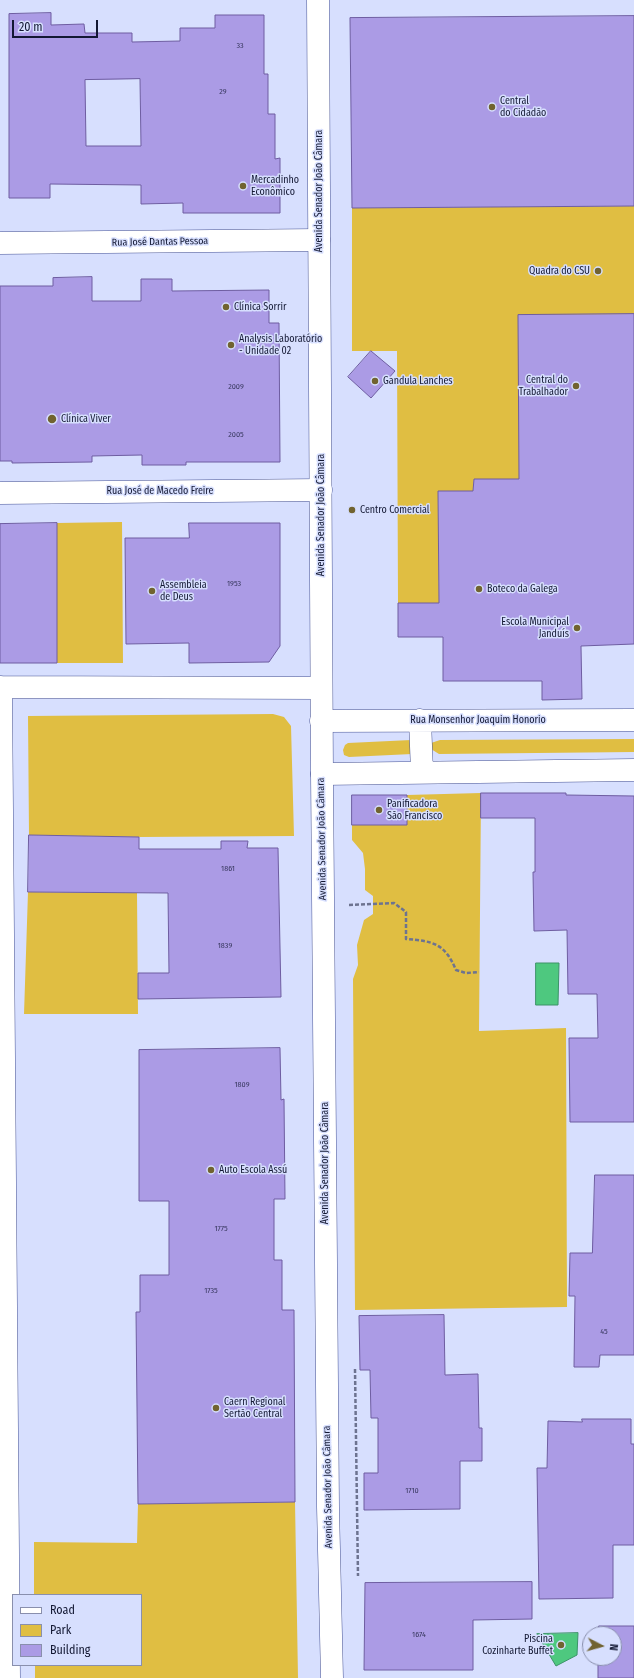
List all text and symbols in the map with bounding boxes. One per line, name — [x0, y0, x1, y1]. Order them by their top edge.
scale bar — [14, 12, 100, 38]
text: 20 m — [19, 20, 43, 34]
house number: 33 — [236, 41, 244, 51]
house number: 29 — [219, 87, 227, 97]
place label: Central do Cidadão — [500, 95, 546, 118]
marker: Central do Cidadão — [487, 102, 497, 112]
street label: Avenida Senador João Câmara — [313, 130, 325, 252]
place label: Mercadinho Econômico — [251, 174, 299, 198]
marker: Mercadinho Econômico — [238, 181, 248, 191]
street label: Rua José Dantas Pessoa — [112, 235, 208, 249]
place label: Quadra do CSU — [529, 265, 590, 277]
marker: Quadra do CSU — [593, 266, 603, 276]
place label: Clínica Sorrir — [234, 301, 287, 313]
marker: Clínica Sorrir — [221, 302, 231, 312]
place label: Analysis Laboratório - Unidade 02 — [239, 333, 322, 356]
marker: Analysis Laboratório - Unidade 02 — [226, 340, 236, 350]
place label: Central do Trabalhador — [519, 374, 568, 398]
place label: Gandula Lanches — [383, 375, 453, 387]
marker: Gandula Lanches — [370, 376, 380, 386]
marker: Central do Trabalhador — [571, 381, 581, 391]
house number: 2009 — [228, 382, 244, 392]
marker: Clínica Viver — [46, 413, 58, 425]
place label: Clínica Viver — [61, 413, 111, 425]
house number: 2005 — [228, 430, 244, 440]
street label: Avenida Senador João Câmara — [315, 454, 327, 576]
street label: Rua José de Macedo Freire — [107, 485, 213, 497]
place label: Centro Comercial — [360, 504, 429, 516]
marker: Centro Comercial — [347, 505, 357, 515]
place label: Assembleia de Deus — [160, 579, 207, 602]
house number: 1953 — [227, 579, 241, 589]
place label: Boteco da Galega — [487, 583, 558, 595]
marker: Boteco da Galega — [474, 584, 484, 594]
marker: Assembleia de Deus — [147, 586, 157, 596]
place label: Escola Municipal Janduís — [501, 616, 569, 640]
marker: Escola Municipal Janduís — [572, 623, 582, 633]
street label: Rua Monsenhor Joaquim Honorio — [410, 714, 546, 726]
street label: Avenida Senador João Câmara — [315, 778, 329, 900]
place label: Panificadora São Francisco — [387, 798, 442, 822]
marker: Panificadora São Francisco — [374, 805, 384, 815]
house number: 1861 — [221, 864, 235, 874]
house number: 1839 — [218, 941, 232, 951]
house number: 1809 — [234, 1080, 250, 1090]
street label: Avenida Senador João Câmara — [319, 1102, 331, 1224]
place label: Auto Escola Assú — [219, 1164, 287, 1176]
marker: Auto Escola Assú — [206, 1165, 216, 1175]
house number: 1775 — [214, 1224, 228, 1234]
house number: 1735 — [204, 1286, 218, 1296]
house number: 45 — [600, 1327, 608, 1337]
place label: Caern Regional Sertão Central — [224, 1396, 285, 1420]
marker: Caern Regional Sertão Central — [211, 1403, 221, 1413]
street label: Avenida Senador João Câmara — [321, 1426, 335, 1548]
house number: 1710 — [405, 1486, 419, 1496]
legend — [12, 1594, 142, 1666]
text: Road — [50, 1603, 75, 1617]
text: Park — [50, 1623, 71, 1637]
north arrow — [582, 1626, 622, 1666]
house number: 1674 — [412, 1630, 426, 1640]
place label: Piscina Cozinharte Buffet — [482, 1633, 553, 1656]
marker: Piscina Cozinharte Buffet — [556, 1640, 566, 1650]
text: Building — [50, 1643, 90, 1657]
text: N — [607, 1643, 620, 1651]

